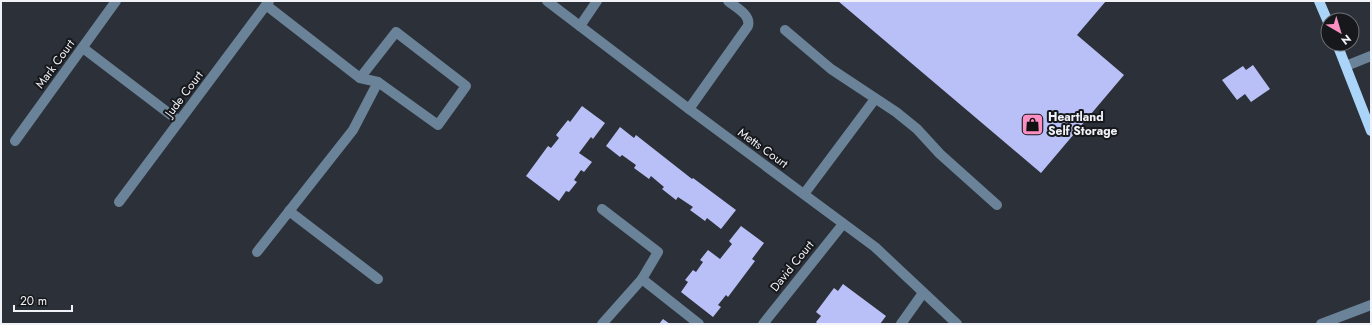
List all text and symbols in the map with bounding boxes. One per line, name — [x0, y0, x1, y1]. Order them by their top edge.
north arrow — [1320, 12, 1360, 52]
text: N — [1338, 31, 1355, 49]
street label: Mark Court — [31, 36, 79, 92]
street label: Jude Court — [159, 67, 207, 123]
place label: Heartland Self Storage — [1048, 108, 1117, 140]
shop icon: Heartland Self Storage — [1020, 111, 1046, 137]
street label: Metts Court — [734, 124, 792, 172]
street label: David Court — [766, 237, 818, 295]
scale bar — [14, 287, 72, 313]
text: 20 m — [20, 292, 47, 310]

